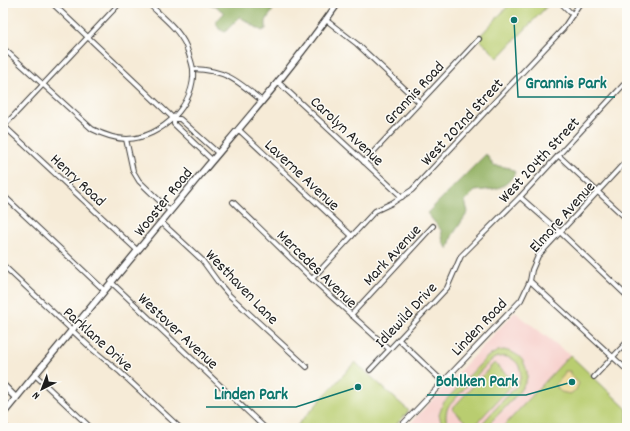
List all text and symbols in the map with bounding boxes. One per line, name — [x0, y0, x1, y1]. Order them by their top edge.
street label: Grannis Road — [379, 57, 450, 131]
callout: Grannis Park — [518, 68, 615, 97]
text: Grannis Park — [525, 73, 607, 97]
street label: West 202nd Street — [416, 74, 510, 172]
street label: Carolyn Avenue — [304, 92, 388, 172]
street label: West 204th Street — [494, 112, 586, 209]
street label: Laverne Avenue — [259, 135, 344, 217]
street label: Henry Road — [44, 149, 110, 213]
street label: Wooster Road — [129, 163, 199, 242]
street label: Elmore Avenue — [524, 177, 601, 259]
street label: Mark Avenue — [358, 220, 427, 292]
street label: Mercedes Avenue — [271, 225, 362, 314]
street label: Westhaven Lane — [199, 245, 283, 331]
street label: Idlewild Drive — [370, 278, 443, 354]
street label: Westover Avenue — [132, 288, 223, 375]
street label: Linden Road — [446, 294, 513, 362]
street label: Parklane Drive — [57, 302, 138, 378]
callout: Bohlken Park — [427, 366, 526, 395]
north arrow — [22, 369, 62, 409]
text: Bohlken Park — [436, 371, 518, 395]
callout: Linden Park — [206, 378, 296, 407]
text: Linden Park — [214, 384, 288, 408]
text: N — [29, 387, 44, 403]

